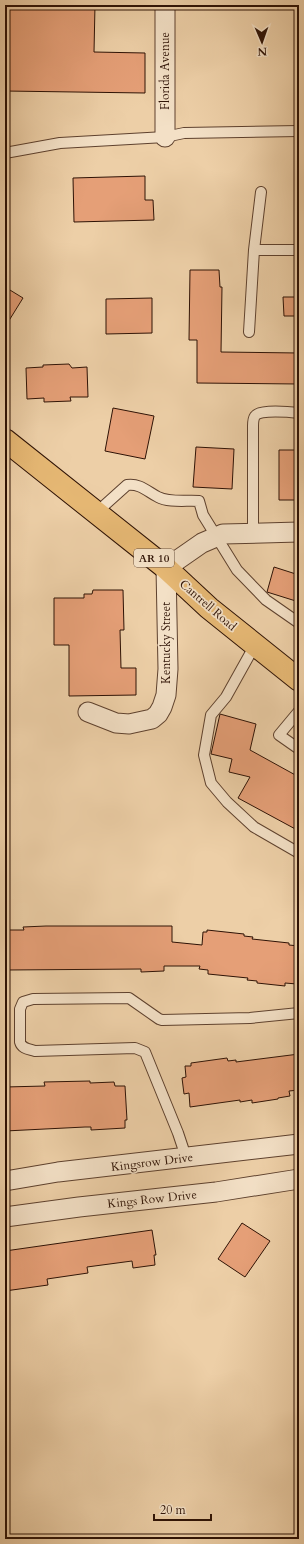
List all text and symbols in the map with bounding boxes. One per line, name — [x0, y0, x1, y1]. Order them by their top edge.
north arrow — [242, 22, 282, 62]
street label: Florida Avenue — [157, 32, 173, 110]
text: N — [257, 44, 267, 59]
road number: AR 10 — [134, 549, 174, 567]
street label: Cantrell Road — [176, 576, 240, 635]
street label: Kentucky Street — [158, 602, 174, 684]
street label: Kingsrow Drive — [110, 1149, 194, 1175]
street label: Kings Row Drive — [107, 1186, 197, 1212]
scale bar — [154, 1496, 211, 1522]
text: 20 m — [160, 1502, 187, 1518]

